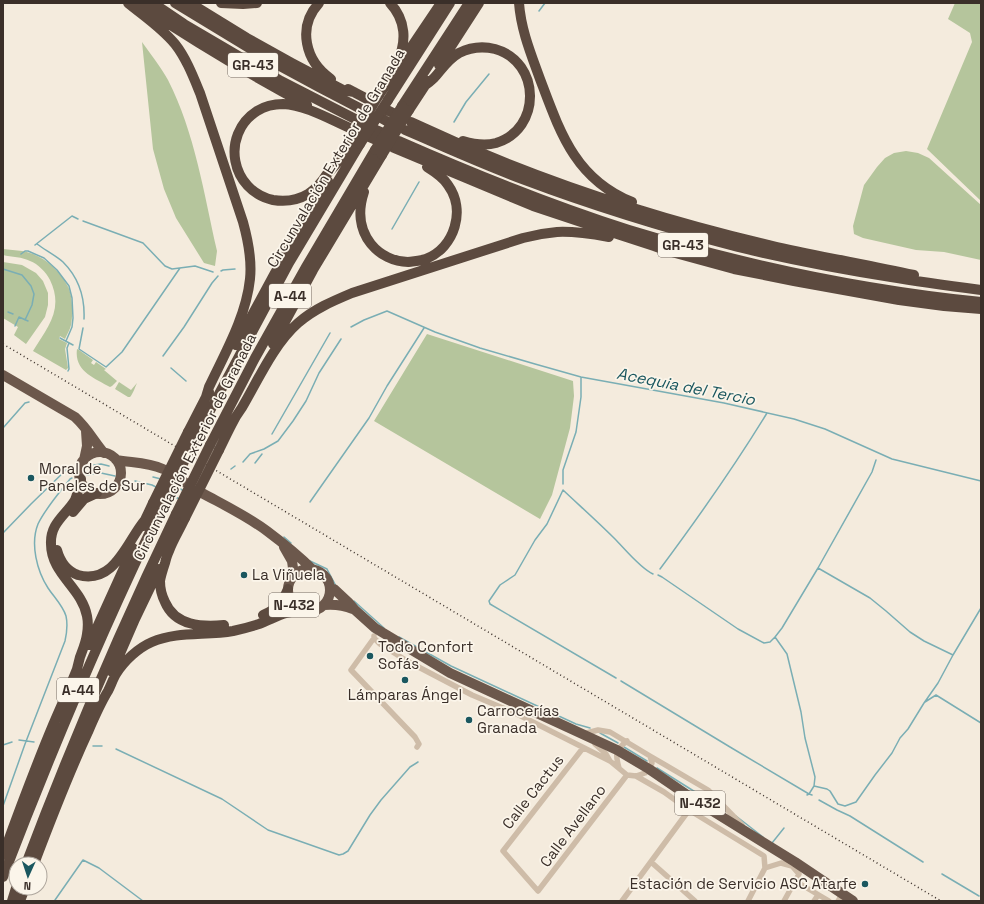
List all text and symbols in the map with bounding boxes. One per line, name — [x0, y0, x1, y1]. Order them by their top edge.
street label: Circunvalación Exterior de Granada — [262, 44, 409, 271]
road number: GR-43 — [228, 53, 278, 77]
road number: GR-43 — [658, 233, 708, 257]
road number: A-44 — [269, 284, 311, 308]
street label: Circunvalación Exterior de Granada — [129, 330, 261, 564]
water label: Acequia del Tercio — [615, 363, 758, 410]
place label: Moral de Paneles de Sur — [39, 459, 146, 495]
marker: Moral de Paneles de Sur — [26, 473, 36, 483]
place label: La Viñuela — [252, 565, 325, 584]
marker: La Viñuela — [239, 570, 249, 580]
road number: N-432 — [269, 593, 319, 617]
place label: Todo Confort Sofás — [378, 637, 473, 673]
marker: Todo Confort Sofás — [365, 651, 375, 661]
marker: Lámparas Ángel — [400, 675, 410, 685]
road number: A-44 — [57, 678, 99, 702]
place label: Lámparas Ángel — [348, 685, 462, 704]
place label: Carrocerías Granada — [477, 701, 559, 737]
marker: Carrocerías Granada — [464, 715, 474, 725]
street label: Calle Cactus — [498, 751, 568, 833]
street label: Calle Avellano — [535, 781, 610, 871]
road number: N-432 — [675, 791, 725, 815]
north arrow — [8, 856, 48, 896]
place label: Estación de Servicio ASC Atarfe — [630, 874, 857, 893]
text: N — [23, 879, 32, 893]
marker: Estación de Servicio ASC Atarfe — [860, 879, 870, 889]

